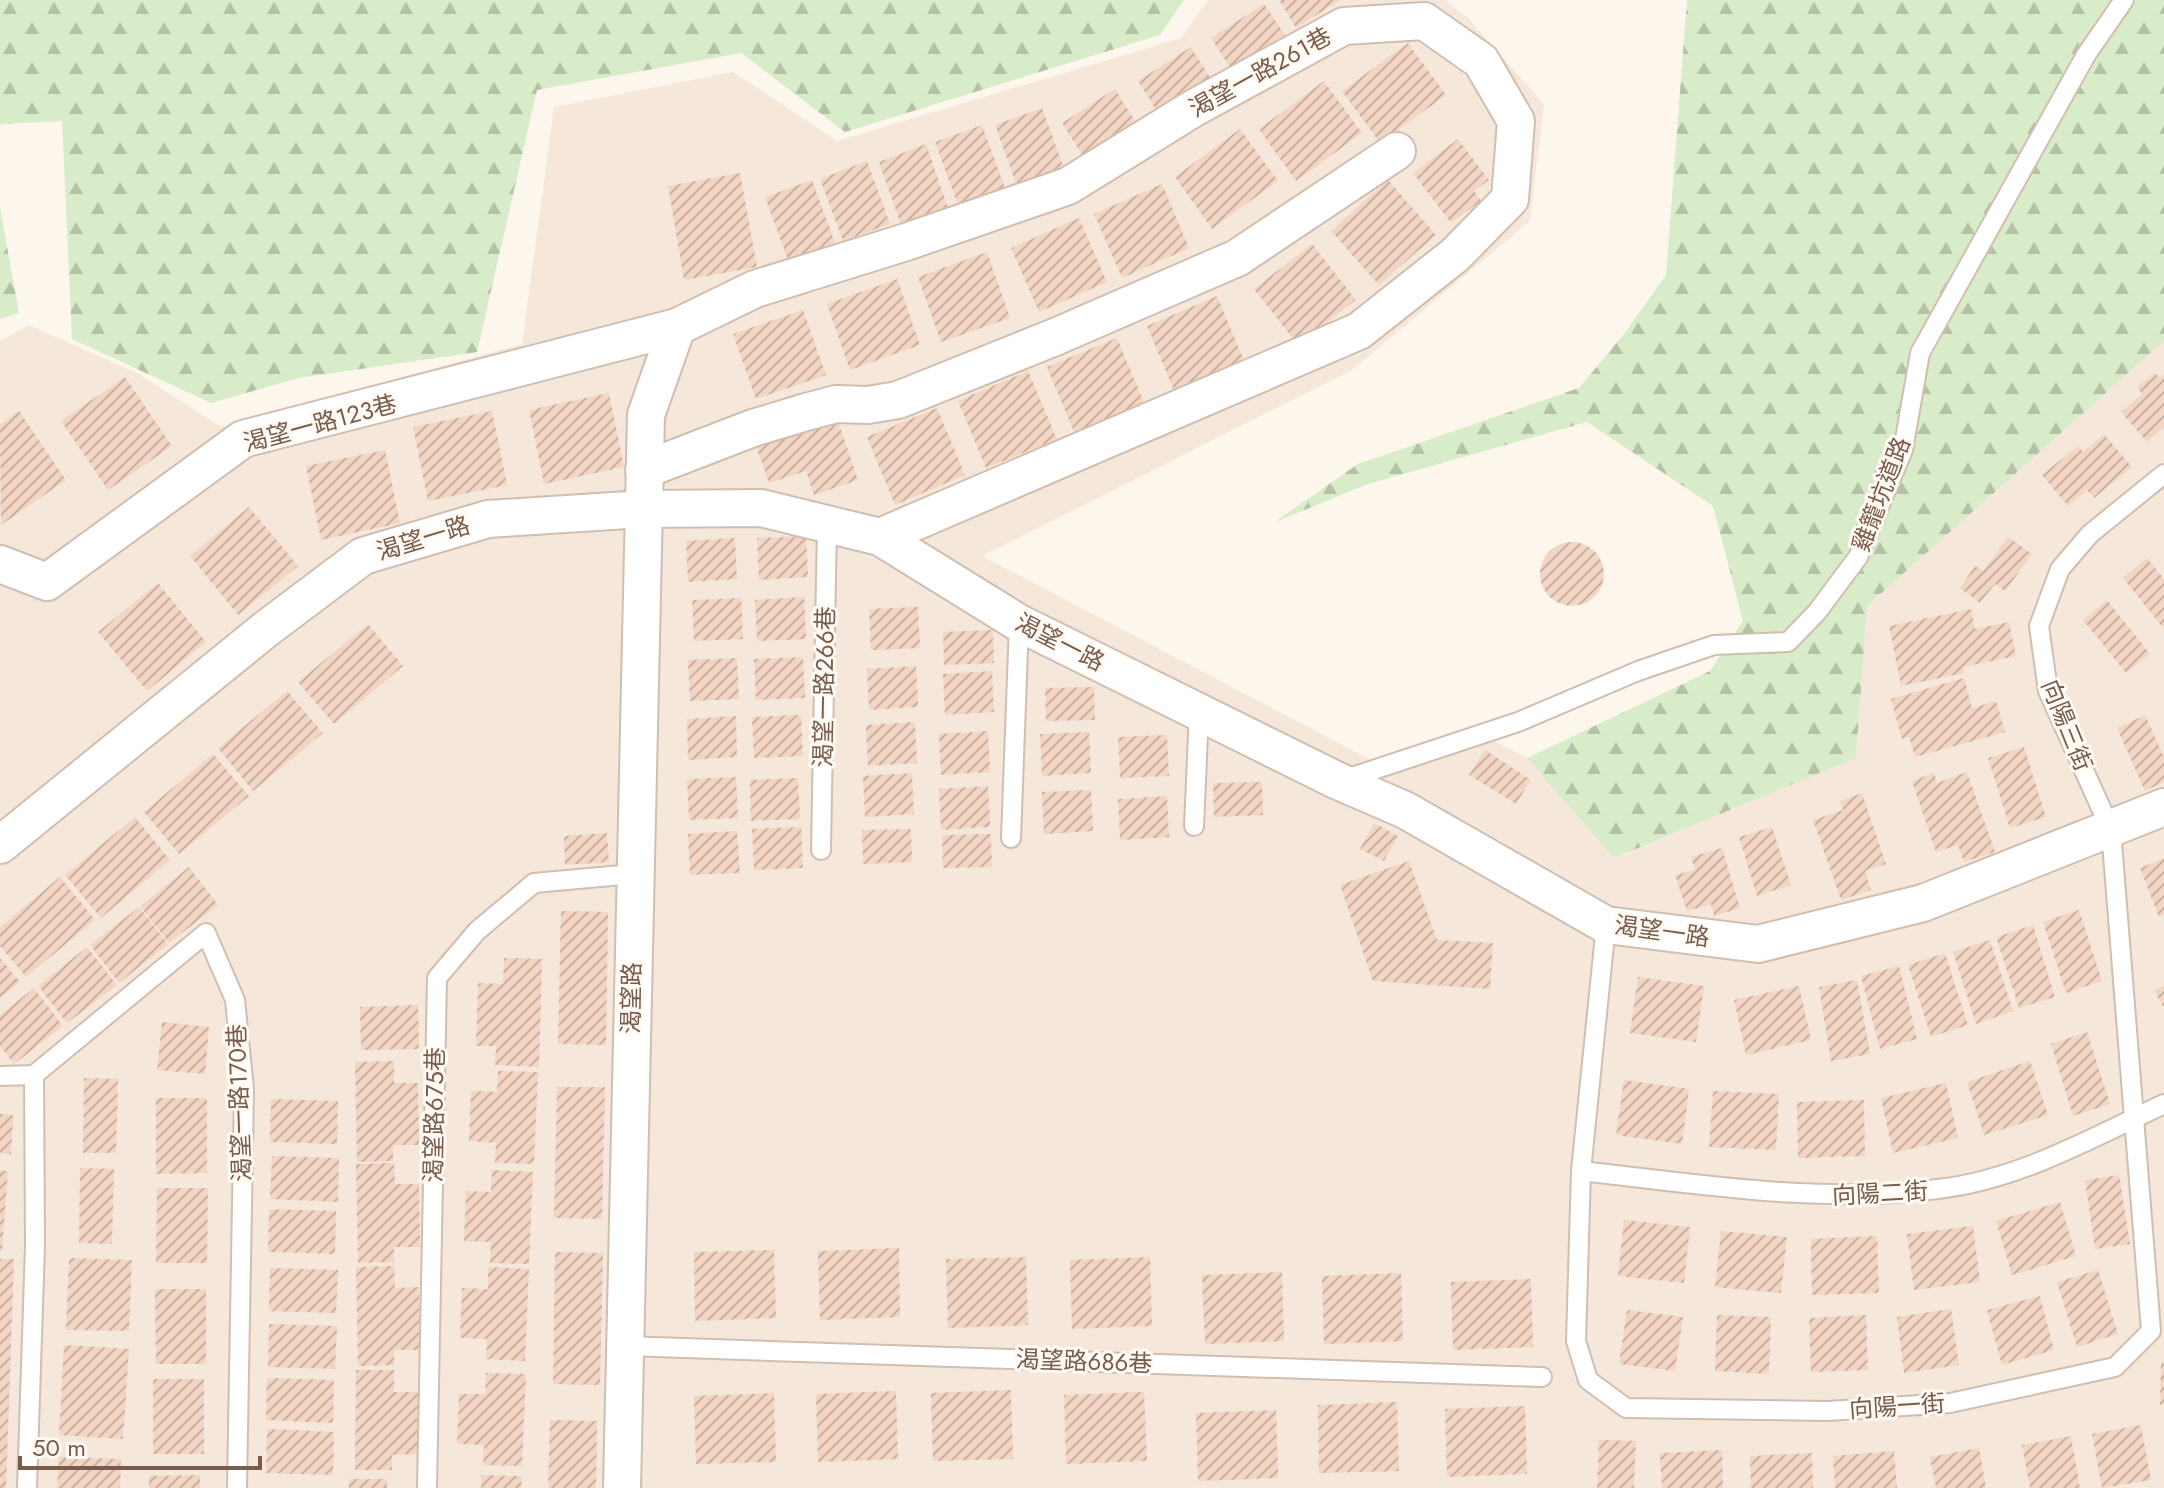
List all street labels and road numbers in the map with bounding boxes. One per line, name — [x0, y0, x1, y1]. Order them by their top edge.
street label: 渴望一路261巷 — [1182, 18, 1338, 126]
street label: 渴望一路123巷 — [239, 386, 401, 460]
street label: 雞籠坑道路 — [1843, 432, 1919, 556]
street label: 渴望一路 — [372, 507, 474, 569]
street label: 渴望一路 — [1009, 605, 1111, 679]
street label: 渴望一路266巷 — [805, 606, 843, 768]
street label: 向陽三街 — [2033, 674, 2101, 776]
street label: 渴望一路 — [1612, 907, 1712, 955]
street label: 渴望路 — [613, 962, 649, 1034]
street label: 渴望一路170巷 — [219, 1024, 259, 1182]
street label: 渴望路675巷 — [415, 1047, 453, 1183]
street label: 向陽二街 — [1831, 1173, 1929, 1213]
street label: 渴望路686巷 — [1015, 1341, 1153, 1381]
street label: 向陽一街 — [1848, 1385, 1946, 1427]

